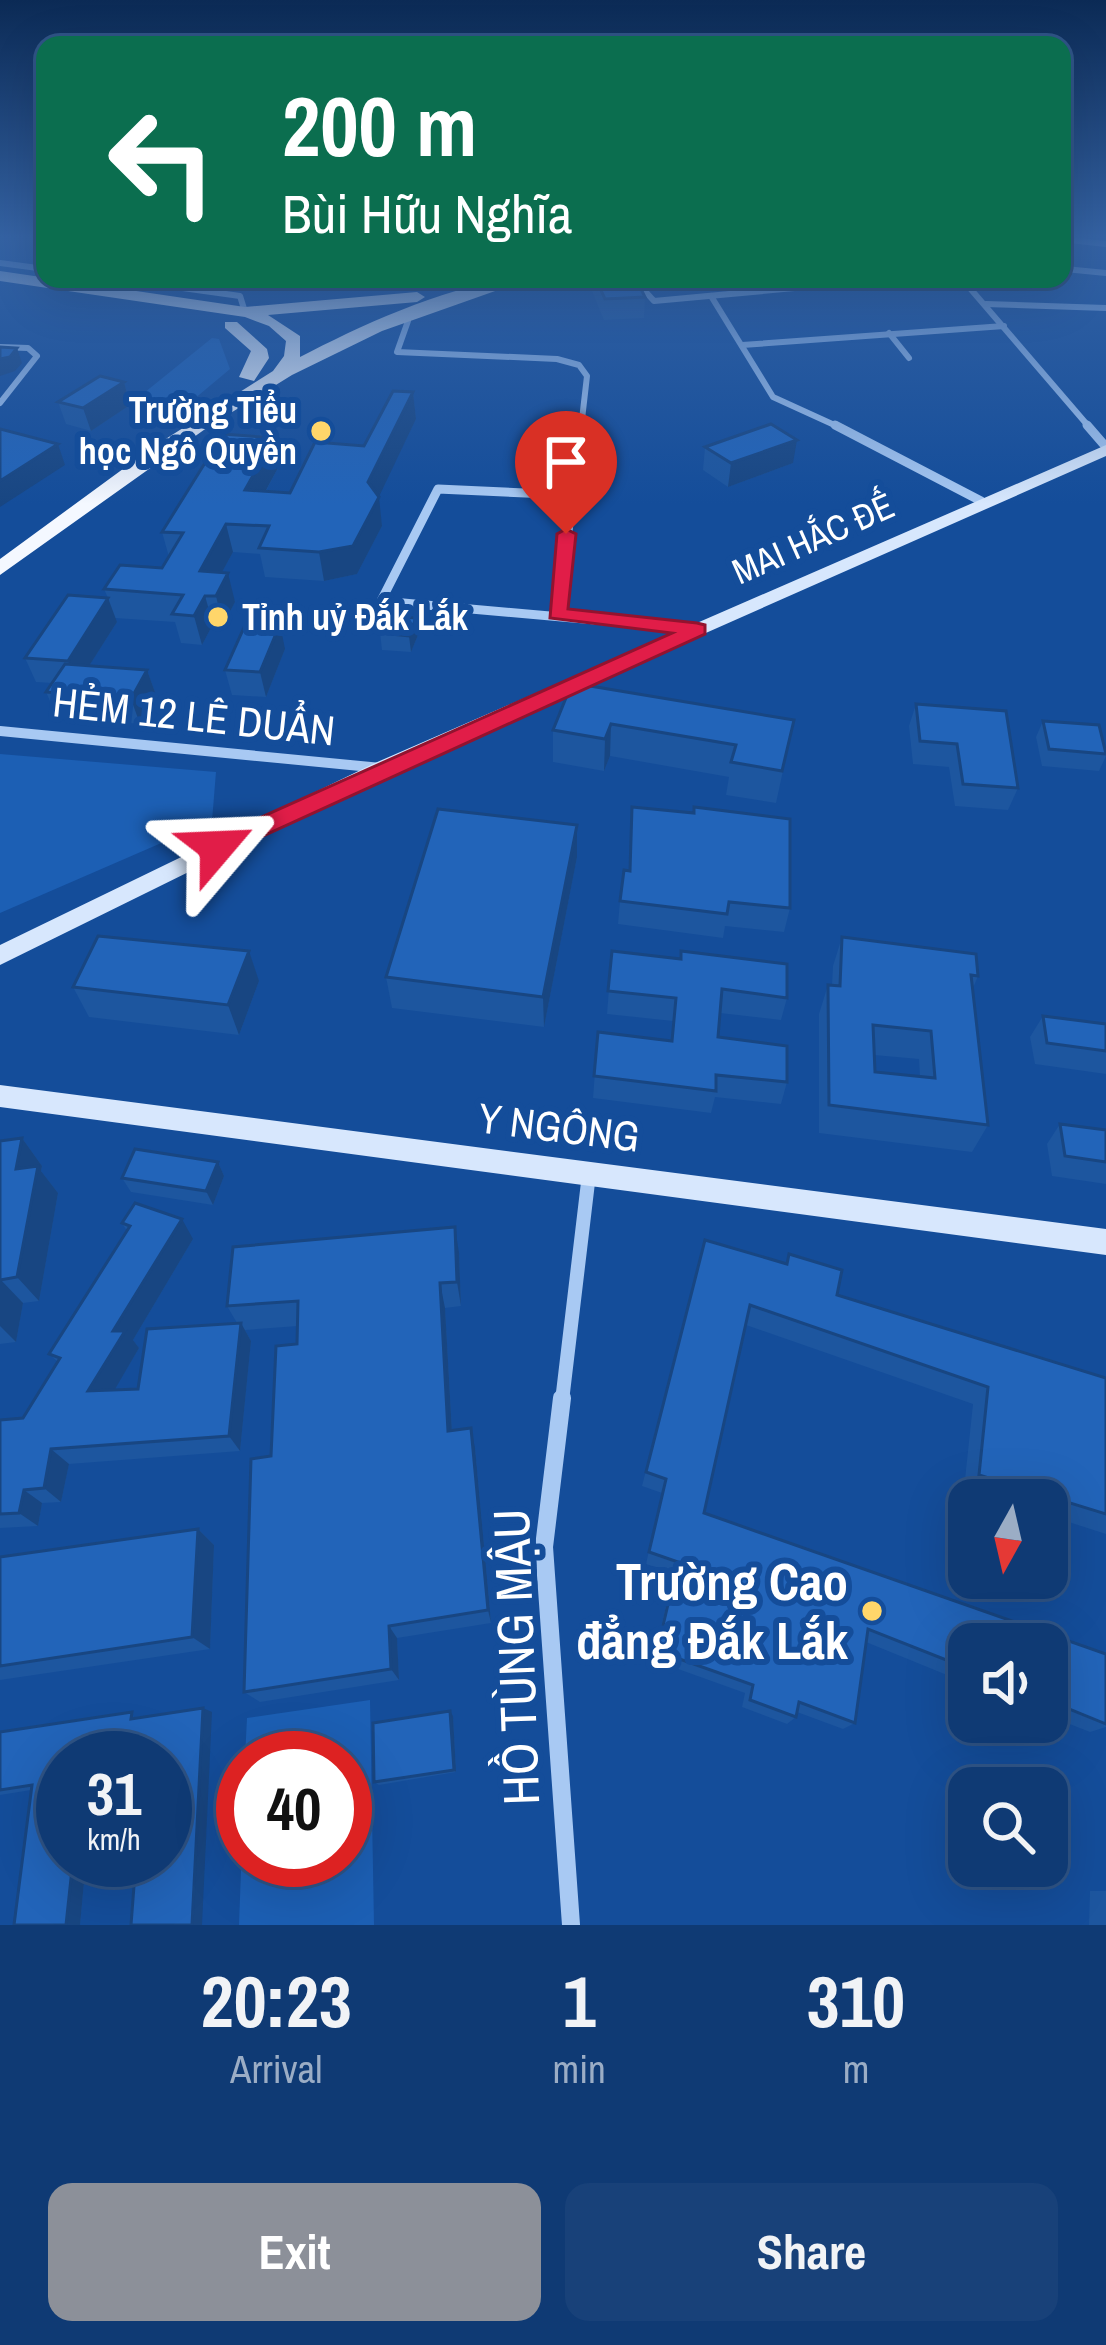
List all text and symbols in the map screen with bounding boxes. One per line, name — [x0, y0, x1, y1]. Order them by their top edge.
text: 200 m — [282, 69, 477, 182]
icon: left — [84, 84, 240, 240]
text: Bùi Hữu Nghĩa — [282, 177, 572, 250]
place label: Trường Tiểu học Ngô Quyền — [79, 386, 297, 475]
pin — [515, 411, 617, 534]
marker: Trường Tiểu học Ngô Quyền — [308, 418, 334, 444]
icon: arrive — [533, 429, 599, 495]
street label: MAI HẮC ĐẾ — [725, 481, 901, 595]
place label: Tỉnh uỷ Đắk Lắk — [242, 593, 468, 641]
marker: Tỉnh uỷ Đắk Lắk — [205, 604, 231, 630]
street label: HẺM 12 LÊ DUẨN — [50, 673, 338, 759]
position arrow — [154, 784, 280, 910]
street label: Y NGÔNG — [475, 1089, 643, 1165]
north arrow — [948, 1479, 1068, 1599]
map controls — [948, 1479, 1068, 1887]
street label: HỒ TÙNG MẬU — [476, 1508, 555, 1806]
place label: Trường Cao đẳng Đắk Lắk — [576, 1547, 849, 1675]
marker: Trường Cao đẳng Đắk Lắk — [859, 1598, 885, 1624]
button: sound — [948, 1623, 1068, 1743]
speed limit sign: 40 — [216, 1731, 372, 1887]
text: 31 — [87, 1753, 141, 1834]
button: search — [948, 1767, 1068, 1887]
text: km/h — [87, 1819, 141, 1859]
text: 20:23 — [201, 1952, 352, 2049]
text: 1 — [563, 1952, 596, 2049]
text: 310 — [807, 1952, 905, 2049]
text: Arrival — [230, 2043, 322, 2095]
text: min — [553, 2043, 606, 2095]
text: m — [843, 2043, 869, 2095]
button: Exit — [48, 2183, 541, 2321]
button: Share — [565, 2183, 1058, 2321]

